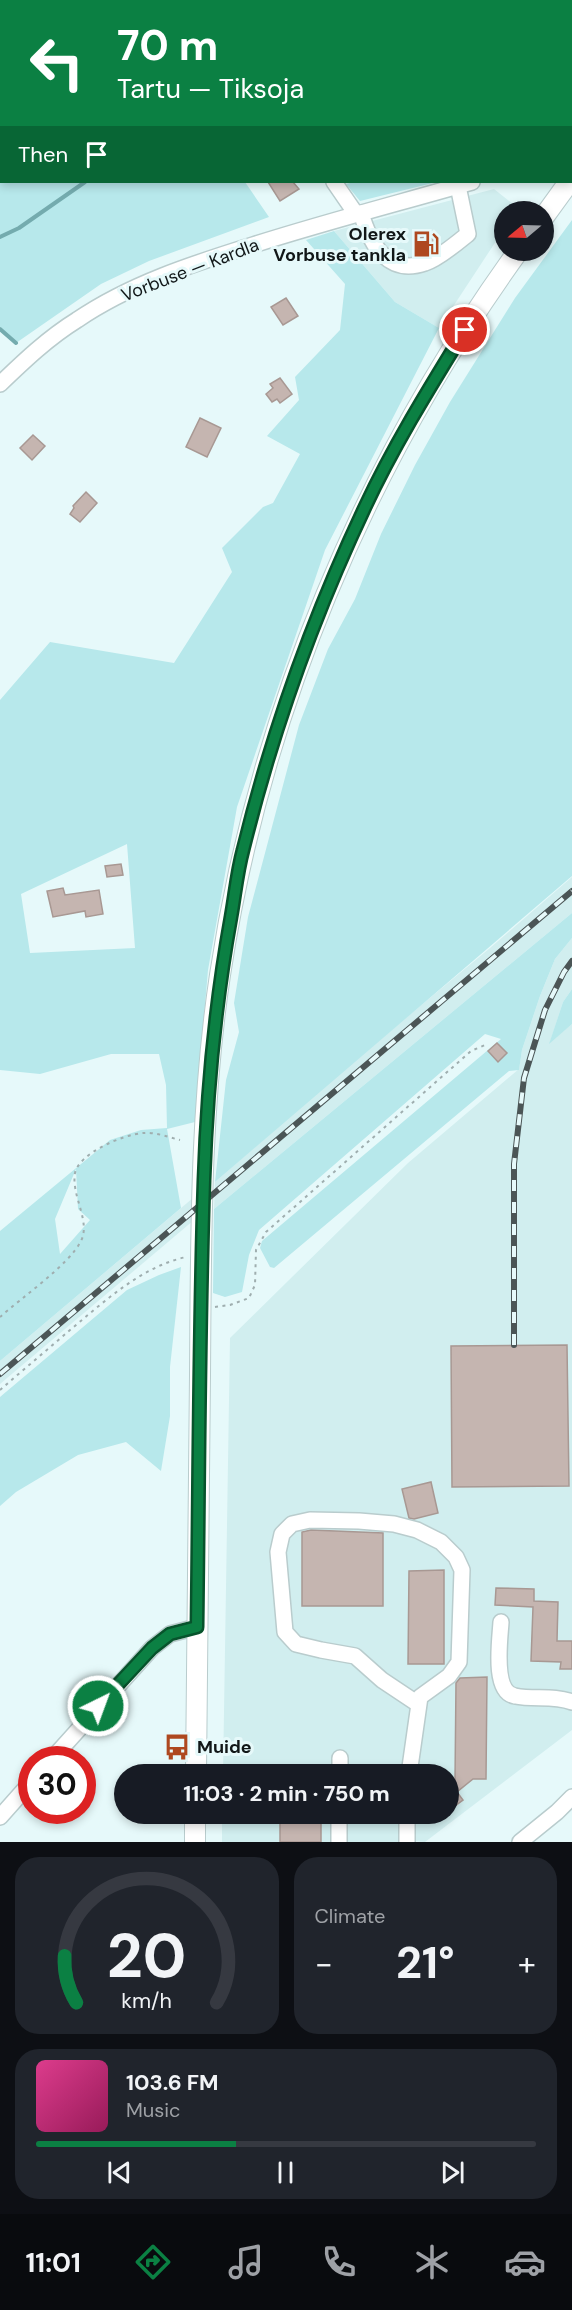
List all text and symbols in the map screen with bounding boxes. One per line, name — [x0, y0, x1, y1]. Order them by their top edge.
text: 70 m — [117, 18, 218, 73]
icon: left — [18, 24, 96, 102]
text: Tartu — Tiksoja — [117, 71, 304, 106]
icon: arrive — [80, 138, 113, 171]
text: Then — [18, 140, 68, 169]
north arrow — [494, 201, 554, 261]
map controls — [494, 201, 554, 261]
place label: Olerex Vorbuse tankla — [273, 222, 406, 267]
fuel station icon: Olerex Vorbuse tankla — [411, 229, 441, 259]
street label: Vorbuse — Kardla — [118, 233, 262, 307]
pin — [439, 304, 490, 355]
icon: arrive — [448, 313, 481, 346]
position arrow — [66, 1674, 130, 1738]
bus stop icon: Muide — [162, 1732, 192, 1762]
place label: Muide — [197, 1735, 252, 1759]
speed limit sign: 30 — [18, 1746, 96, 1824]
text: 11:03 · 2 min · 750 m — [183, 1779, 390, 1808]
text: Climate — [315, 1903, 385, 1929]
text: 20 — [107, 1915, 187, 1996]
text: 21° — [396, 1933, 455, 1992]
text: − — [315, 1942, 333, 1985]
text: + — [518, 1942, 536, 1985]
text: km/h — [121, 1987, 172, 2015]
text: 103.6 FM — [126, 2068, 219, 2097]
text: Music — [126, 2097, 181, 2123]
icon: previous — [103, 2156, 136, 2189]
icon: pause — [269, 2156, 302, 2189]
icon: next — [436, 2156, 469, 2189]
icon: directions — [132, 2241, 174, 2283]
icon: music — [225, 2241, 267, 2283]
icon: phone — [318, 2241, 360, 2283]
icon: climate — [411, 2241, 453, 2283]
icon: car — [504, 2241, 546, 2283]
text: 11:01 — [26, 2245, 81, 2280]

